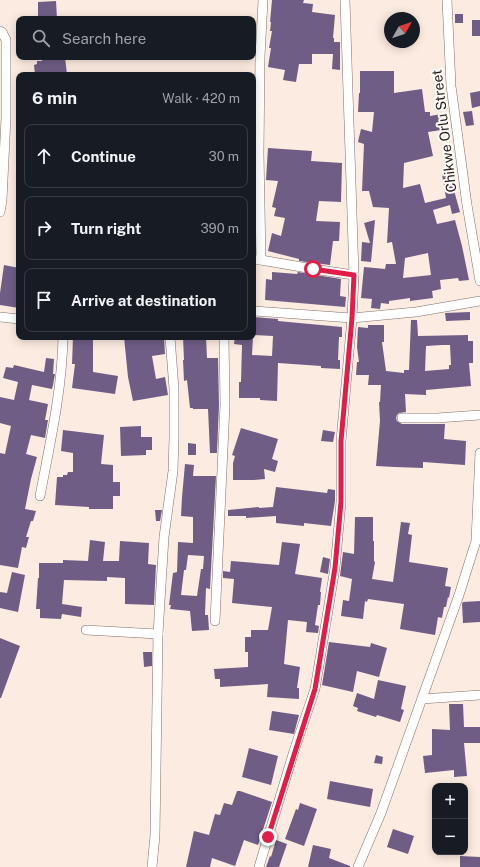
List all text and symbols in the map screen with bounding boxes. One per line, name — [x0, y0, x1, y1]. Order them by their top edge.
north arrow — [384, 12, 420, 48]
search box — [16, 16, 256, 60]
icon: search — [30, 27, 52, 49]
text: Search here — [62, 30, 146, 47]
street label: Chikwe Orlu Street — [429, 69, 459, 193]
text: 6 min — [32, 88, 77, 108]
text: Walk · 420 m — [162, 91, 240, 106]
icon: ahead — [33, 145, 55, 167]
text: Continue — [71, 148, 136, 165]
text: 30 m — [209, 149, 239, 164]
icon: right — [33, 217, 55, 239]
text: Turn right — [71, 220, 141, 237]
text: 390 m — [201, 221, 239, 236]
route start — [304, 260, 322, 278]
icon: arrive — [33, 289, 55, 311]
text: Arrive at destination — [71, 292, 216, 309]
map controls — [432, 783, 468, 855]
button: + — [432, 783, 468, 819]
button: − — [432, 819, 468, 855]
route end — [259, 828, 277, 846]

